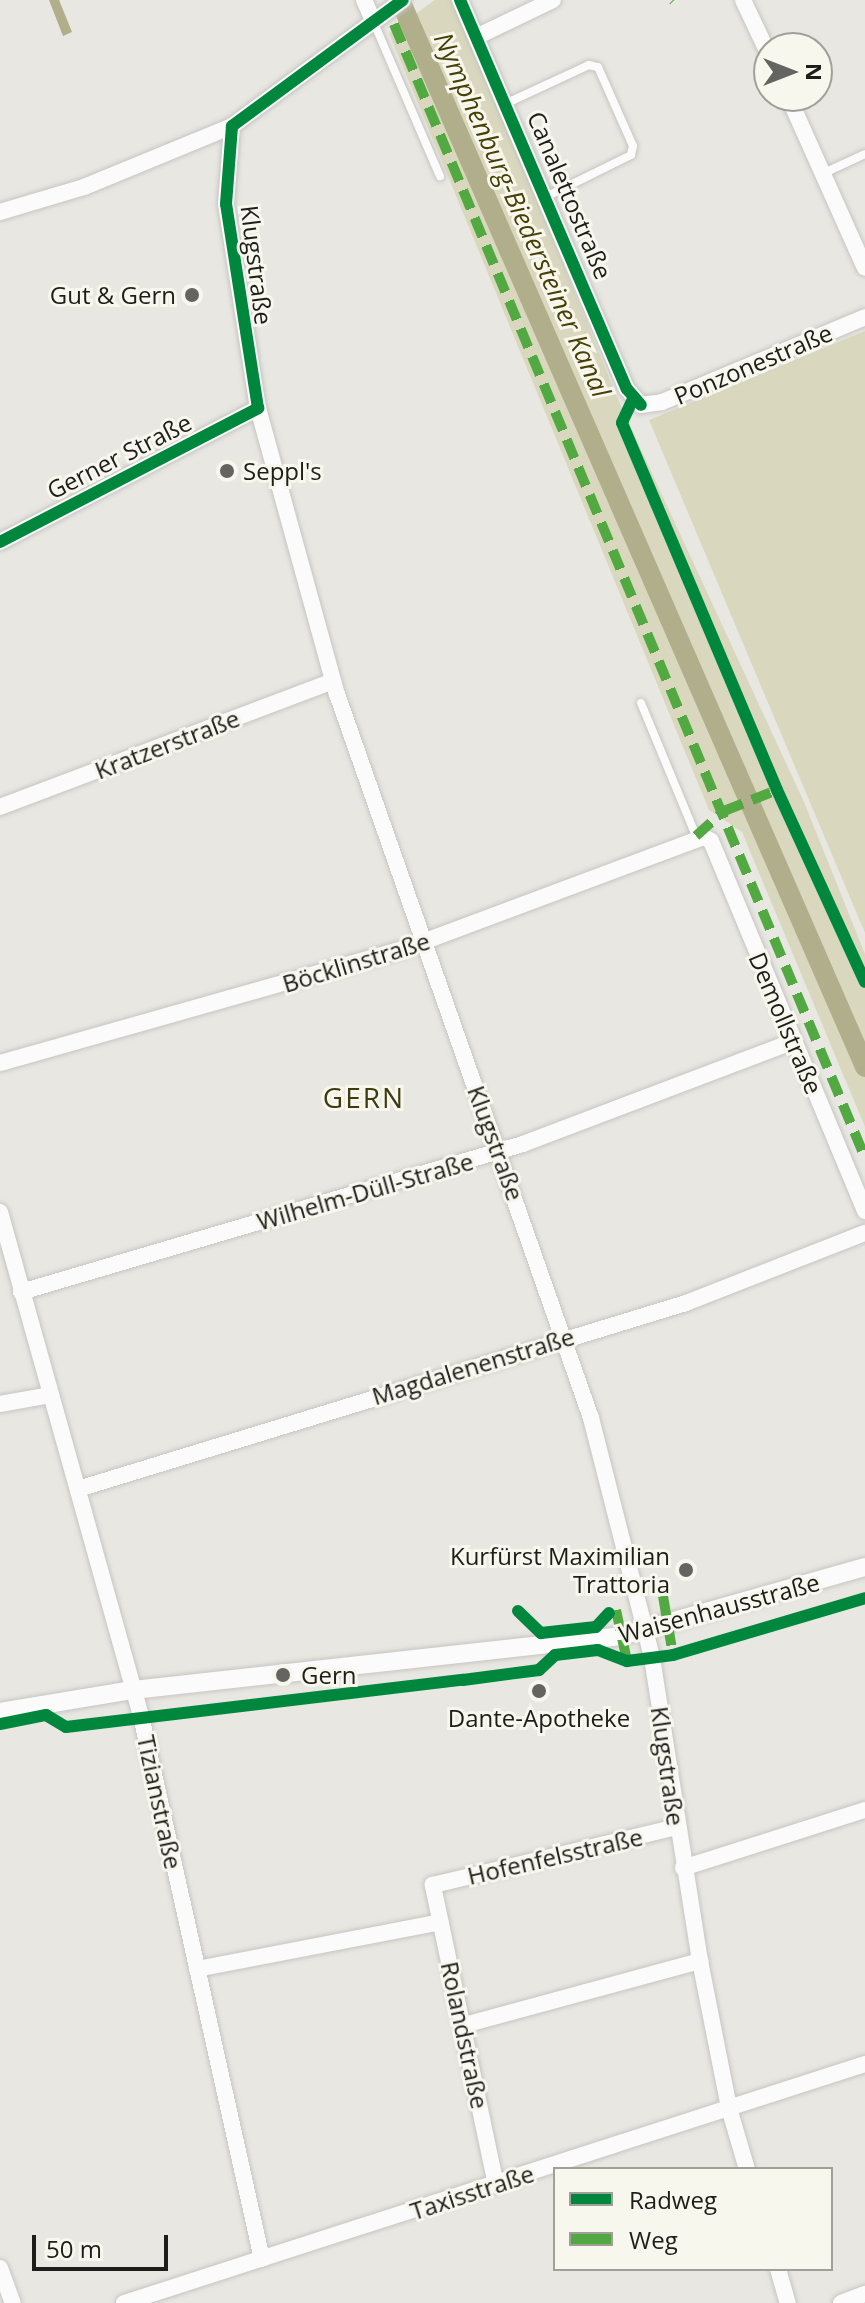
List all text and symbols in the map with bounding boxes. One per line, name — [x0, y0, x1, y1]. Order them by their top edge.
water label: Nymphenburg-Biedersteiner Kanal — [427, 28, 617, 402]
north arrow — [753, 32, 833, 112]
text: N — [800, 63, 830, 81]
street label: Canalettostraße — [522, 107, 618, 283]
street label: Klugstraße — [235, 204, 279, 326]
place label: Gut & Gern — [50, 281, 176, 309]
marker: Gut & Gern — [183, 286, 201, 304]
street label: Ponzonestraße — [670, 318, 836, 410]
street label: Gerner Straße — [42, 407, 196, 505]
place label: Seppl's — [243, 457, 322, 485]
marker: Seppl's — [218, 462, 236, 480]
street label: Kratzerstraße — [91, 703, 243, 785]
street label: Böcklinstraße — [279, 926, 433, 998]
street label: Demollstraße — [743, 948, 829, 1098]
district label: GERN — [323, 1080, 405, 1114]
street label: Klugstraße — [462, 1082, 530, 1204]
street label: Wilhelm-Düll-Straße — [254, 1146, 476, 1236]
street label: Magdalenenstraße — [368, 1322, 578, 1410]
place label: Kurfürst Maximilian Trattoria — [450, 1542, 670, 1598]
marker: Kurfürst Maximilian Trattoria — [677, 1561, 695, 1579]
street label: Waisenhausstraße — [615, 1567, 823, 1649]
place label: Gern — [301, 1661, 356, 1689]
marker: Gern — [272, 1664, 294, 1686]
marker: Dante-Apotheke — [530, 1682, 548, 1700]
place label: Dante-Apotheke — [448, 1704, 630, 1732]
street label: Klugstraße — [645, 1705, 691, 1827]
street label: Tizianstraße — [132, 1732, 188, 1872]
street label: Hofenfelsstraße — [465, 1822, 645, 1890]
street label: Rolandstraße — [435, 1959, 495, 2111]
street label: Taxisstraße — [407, 2159, 537, 2225]
legend — [553, 2167, 833, 2271]
text: Radweg — [629, 2183, 717, 2216]
scale bar — [36, 2219, 172, 2269]
text: Weg — [629, 2223, 678, 2256]
text: 50 m — [46, 2232, 102, 2265]

